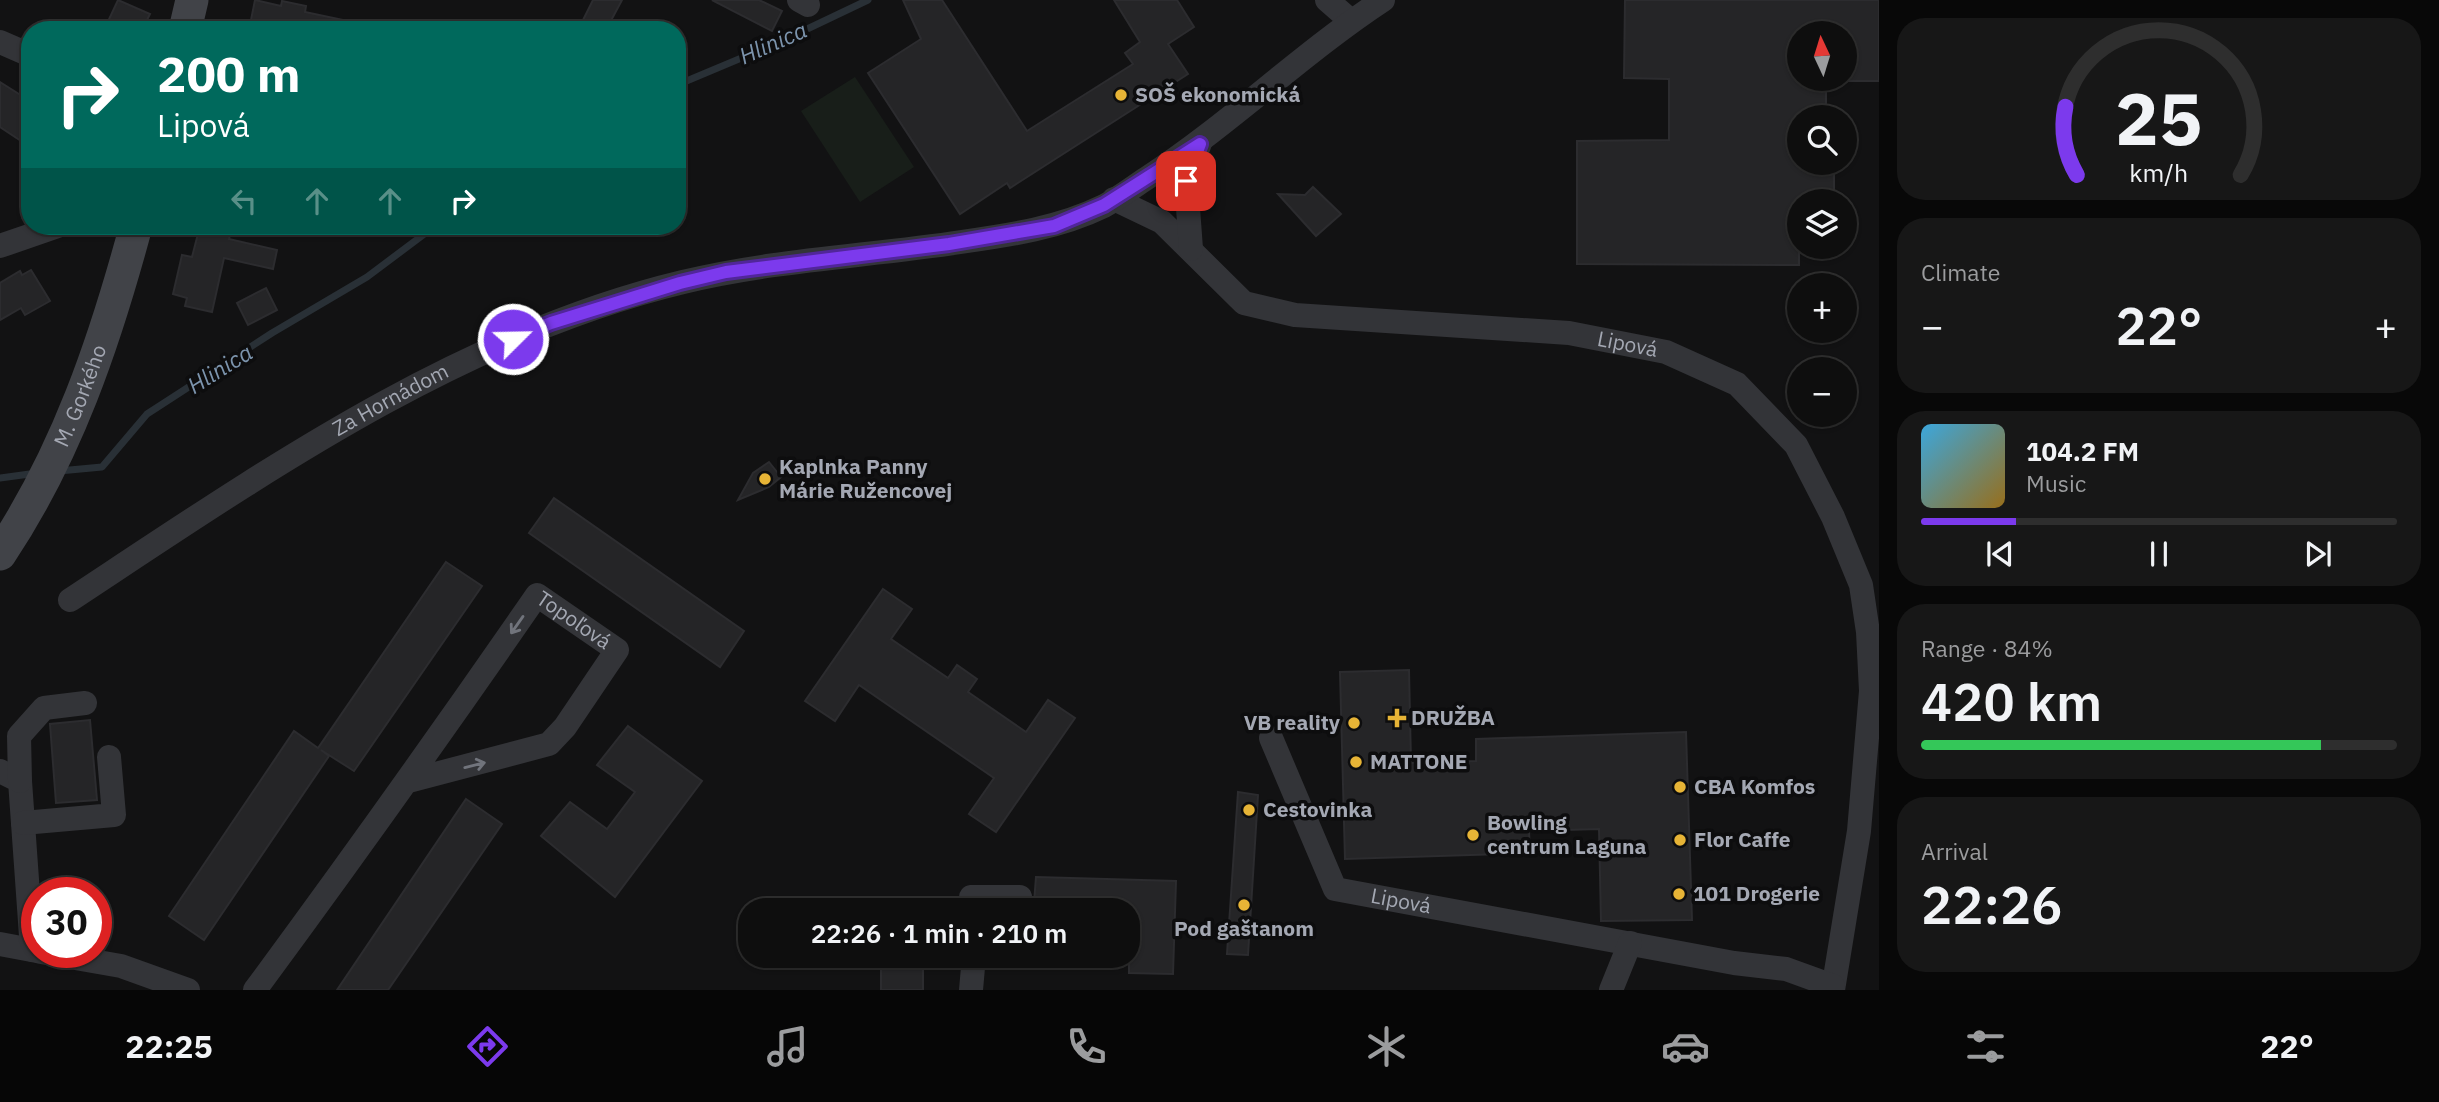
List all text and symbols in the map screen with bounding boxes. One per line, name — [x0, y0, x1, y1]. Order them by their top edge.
water label: Hlinica — [734, 14, 811, 70]
north arrow — [1787, 21, 1857, 91]
map controls — [1787, 21, 1857, 427]
text: 200 m — [157, 42, 301, 105]
icon: right — [42, 49, 133, 140]
text: 25 — [2115, 70, 2203, 165]
place label: SOŠ ekonomická — [1135, 80, 1300, 108]
marker: SOŠ ekonomická — [1113, 87, 1129, 103]
text: Lipová — [157, 104, 250, 146]
button: search — [1787, 105, 1857, 175]
pin — [1156, 151, 1216, 211]
text: km/h — [2130, 156, 2188, 189]
icon: arrive — [1167, 162, 1205, 200]
icon: left — [225, 182, 263, 220]
icon: ahead — [298, 182, 336, 220]
icon: ahead — [371, 182, 409, 220]
icon: right — [444, 182, 482, 220]
button: layers — [1787, 189, 1857, 259]
text: Climate — [1921, 257, 2000, 287]
button: + — [1787, 273, 1857, 343]
text: 22° — [2116, 292, 2202, 359]
text: − — [1921, 301, 1944, 350]
text: + — [2374, 301, 2397, 350]
position arrow — [476, 302, 550, 376]
street label: Lipová — [1595, 324, 1660, 363]
water label: Hlinica — [181, 337, 258, 400]
street label: M. Gorkého — [47, 341, 112, 451]
street label: Za Hornádom — [327, 356, 453, 442]
button: − — [1787, 357, 1857, 427]
text: 104.2 FM — [2026, 434, 2139, 468]
place label: Kaplnka Panny Márie Ružencovej — [779, 452, 952, 504]
text: Music — [2026, 468, 2086, 498]
marker: Kaplnka Panny Márie Ružencovej — [757, 471, 773, 487]
icon: previous — [1981, 535, 2019, 573]
icon: pause — [2140, 535, 2178, 573]
icon: next — [2299, 535, 2337, 573]
street label: Topoľová — [531, 584, 617, 655]
one-way arrow — [510, 615, 524, 634]
text: Range · 84% — [1921, 633, 2053, 663]
text: 420 km — [1921, 668, 2102, 735]
place label: DRUŽBA — [1411, 703, 1495, 731]
place label: VB reality — [1244, 708, 1341, 736]
marker: DRUŽBA — [1389, 710, 1405, 726]
marker: VB reality — [1346, 715, 1362, 731]
place label: MATTONE — [1370, 747, 1467, 775]
marker: MATTONE — [1348, 754, 1364, 770]
one-way arrow — [464, 758, 486, 771]
place label: CBA Komfos — [1694, 772, 1815, 800]
marker: CBA Komfos — [1672, 779, 1688, 795]
place label: Cestovinka — [1263, 795, 1372, 823]
marker: Cestovinka — [1241, 802, 1257, 818]
place label: Bowling centrum Laguna — [1487, 808, 1647, 860]
place label: Flor Caffe — [1694, 825, 1791, 853]
marker: Bowling centrum Laguna — [1465, 827, 1481, 843]
marker: Flor Caffe — [1672, 832, 1688, 848]
text: Arrival — [1921, 836, 1988, 866]
text: 22:26 — [1921, 871, 2062, 938]
speed limit sign: 30 — [21, 877, 112, 968]
place label: 101 Drogerie — [1693, 879, 1820, 907]
street label: Lipová — [1369, 881, 1434, 920]
marker: 101 Drogerie — [1671, 886, 1687, 902]
marker: Pod gaštanom — [1236, 897, 1252, 913]
place label: Pod gaštanom — [1174, 914, 1314, 942]
text: 22:26 · 1 min · 210 m — [811, 916, 1067, 950]
icon: directions — [463, 1022, 512, 1071]
icon: music — [763, 1022, 812, 1071]
icon: phone — [1062, 1022, 1111, 1071]
icon: climate — [1362, 1022, 1411, 1071]
icon: car — [1661, 1022, 1710, 1071]
icon: filters — [1961, 1022, 2010, 1071]
text: 22:25 — [125, 1025, 213, 1067]
text: 22° — [2260, 1025, 2314, 1067]

